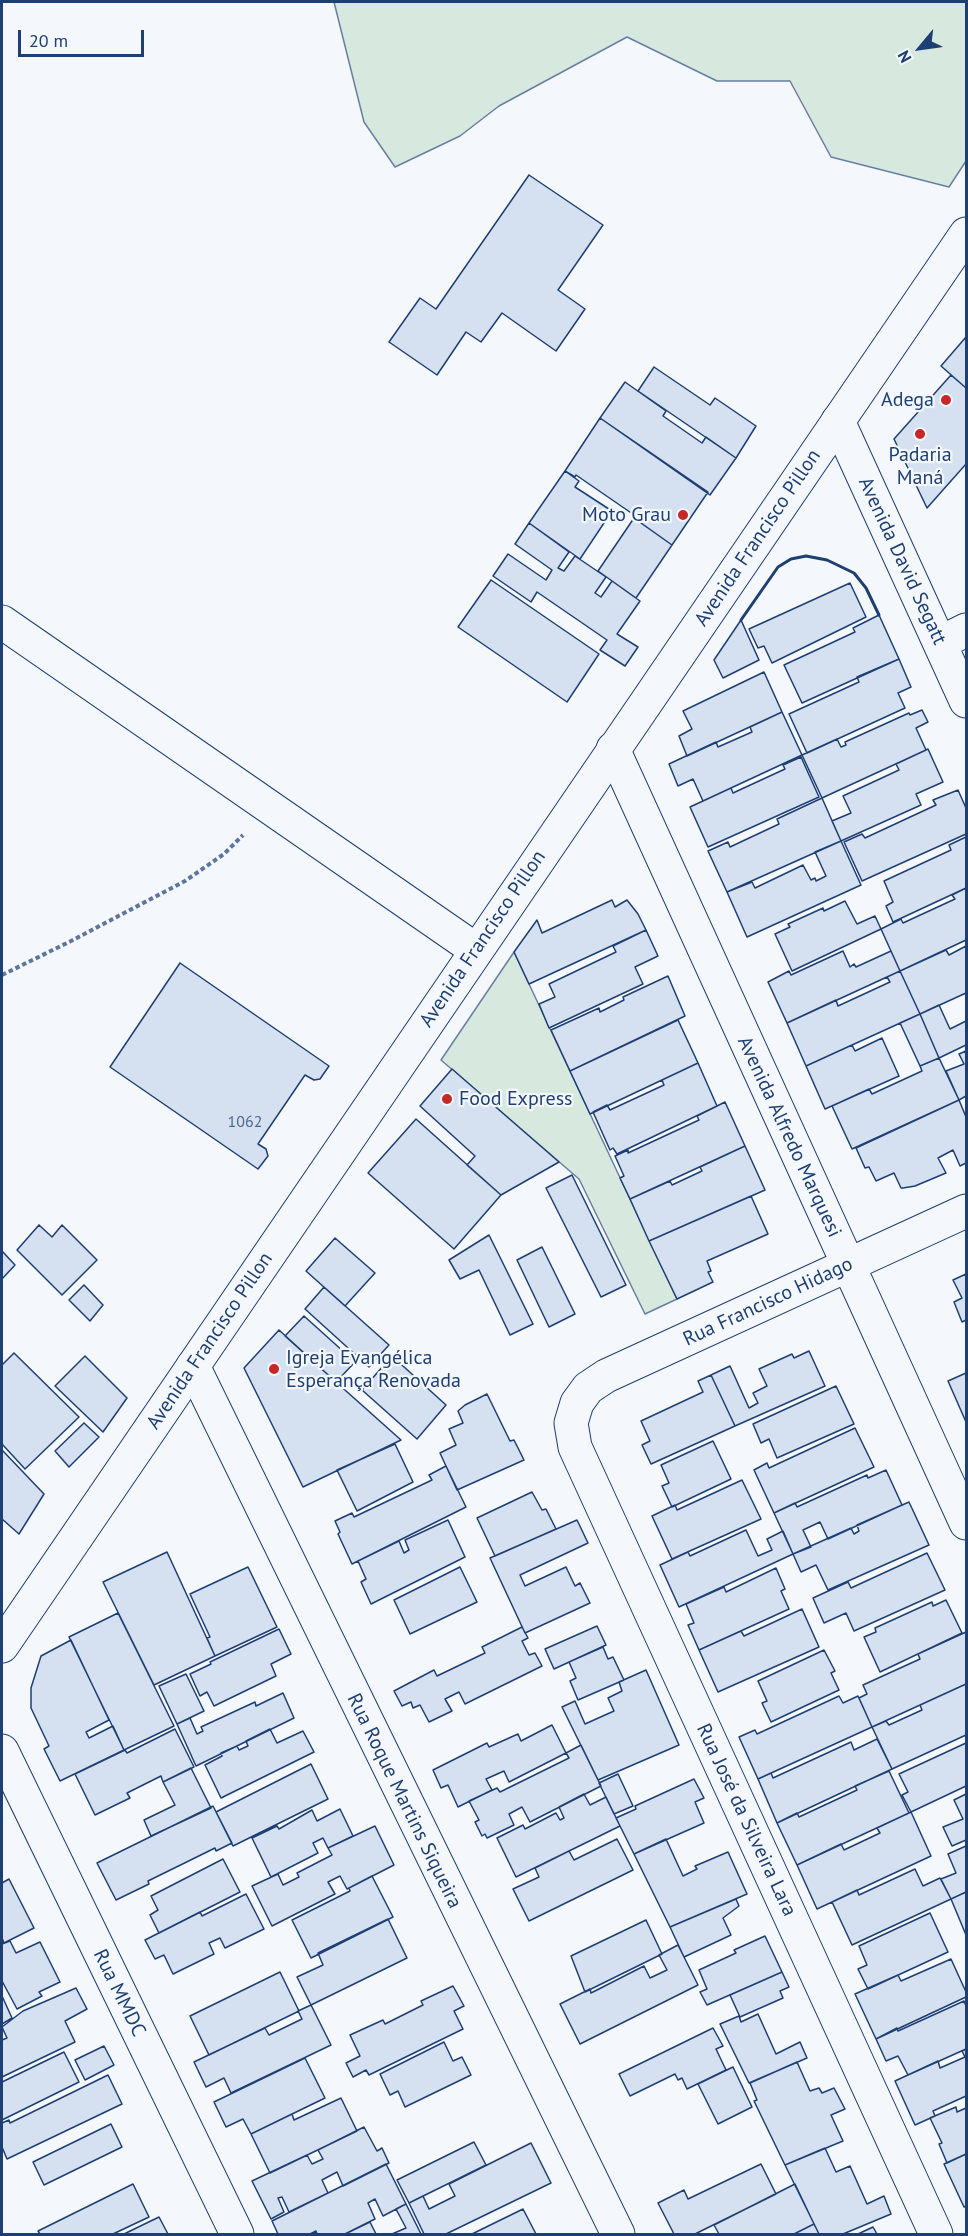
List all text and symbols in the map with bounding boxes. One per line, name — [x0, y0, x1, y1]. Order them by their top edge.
scale bar — [21, 18, 147, 56]
north arrow — [890, 18, 950, 78]
text: 20 m — [29, 29, 68, 52]
text: N — [893, 47, 916, 66]
place label: Adega — [881, 388, 934, 412]
marker: Adega — [939, 393, 953, 407]
marker: Padaria Maná — [913, 427, 927, 441]
place label: Padaria Maná — [888, 443, 952, 490]
street label: Avenida Francisco Pillon — [690, 445, 826, 631]
street label: Avenida David Segatt — [853, 474, 951, 648]
place label: Moto Grau — [582, 503, 671, 527]
marker: Moto Grau — [676, 508, 690, 522]
street label: Avenida Francisco Pillon — [415, 846, 551, 1032]
street label: Avenida Alfredo Marquesi — [732, 1033, 846, 1241]
place label: Food Express — [459, 1087, 573, 1111]
marker: Food Express — [440, 1092, 454, 1106]
house number: 1062 — [228, 1112, 262, 1132]
street label: Avenida Francisco Pillon — [142, 1248, 278, 1434]
street label: Rua Francisco Hidago — [680, 1252, 856, 1352]
place label: Igreja Evangélica Esperança Renovada — [286, 1346, 461, 1393]
marker: Igreja Evangélica Esperança Renovada — [267, 1362, 281, 1376]
street label: Rua Roque Martins Siqueira — [341, 1690, 467, 1912]
street label: Rua José da Silveira Lara — [691, 1720, 801, 1920]
street label: Rua MMDC — [88, 1946, 150, 2040]

